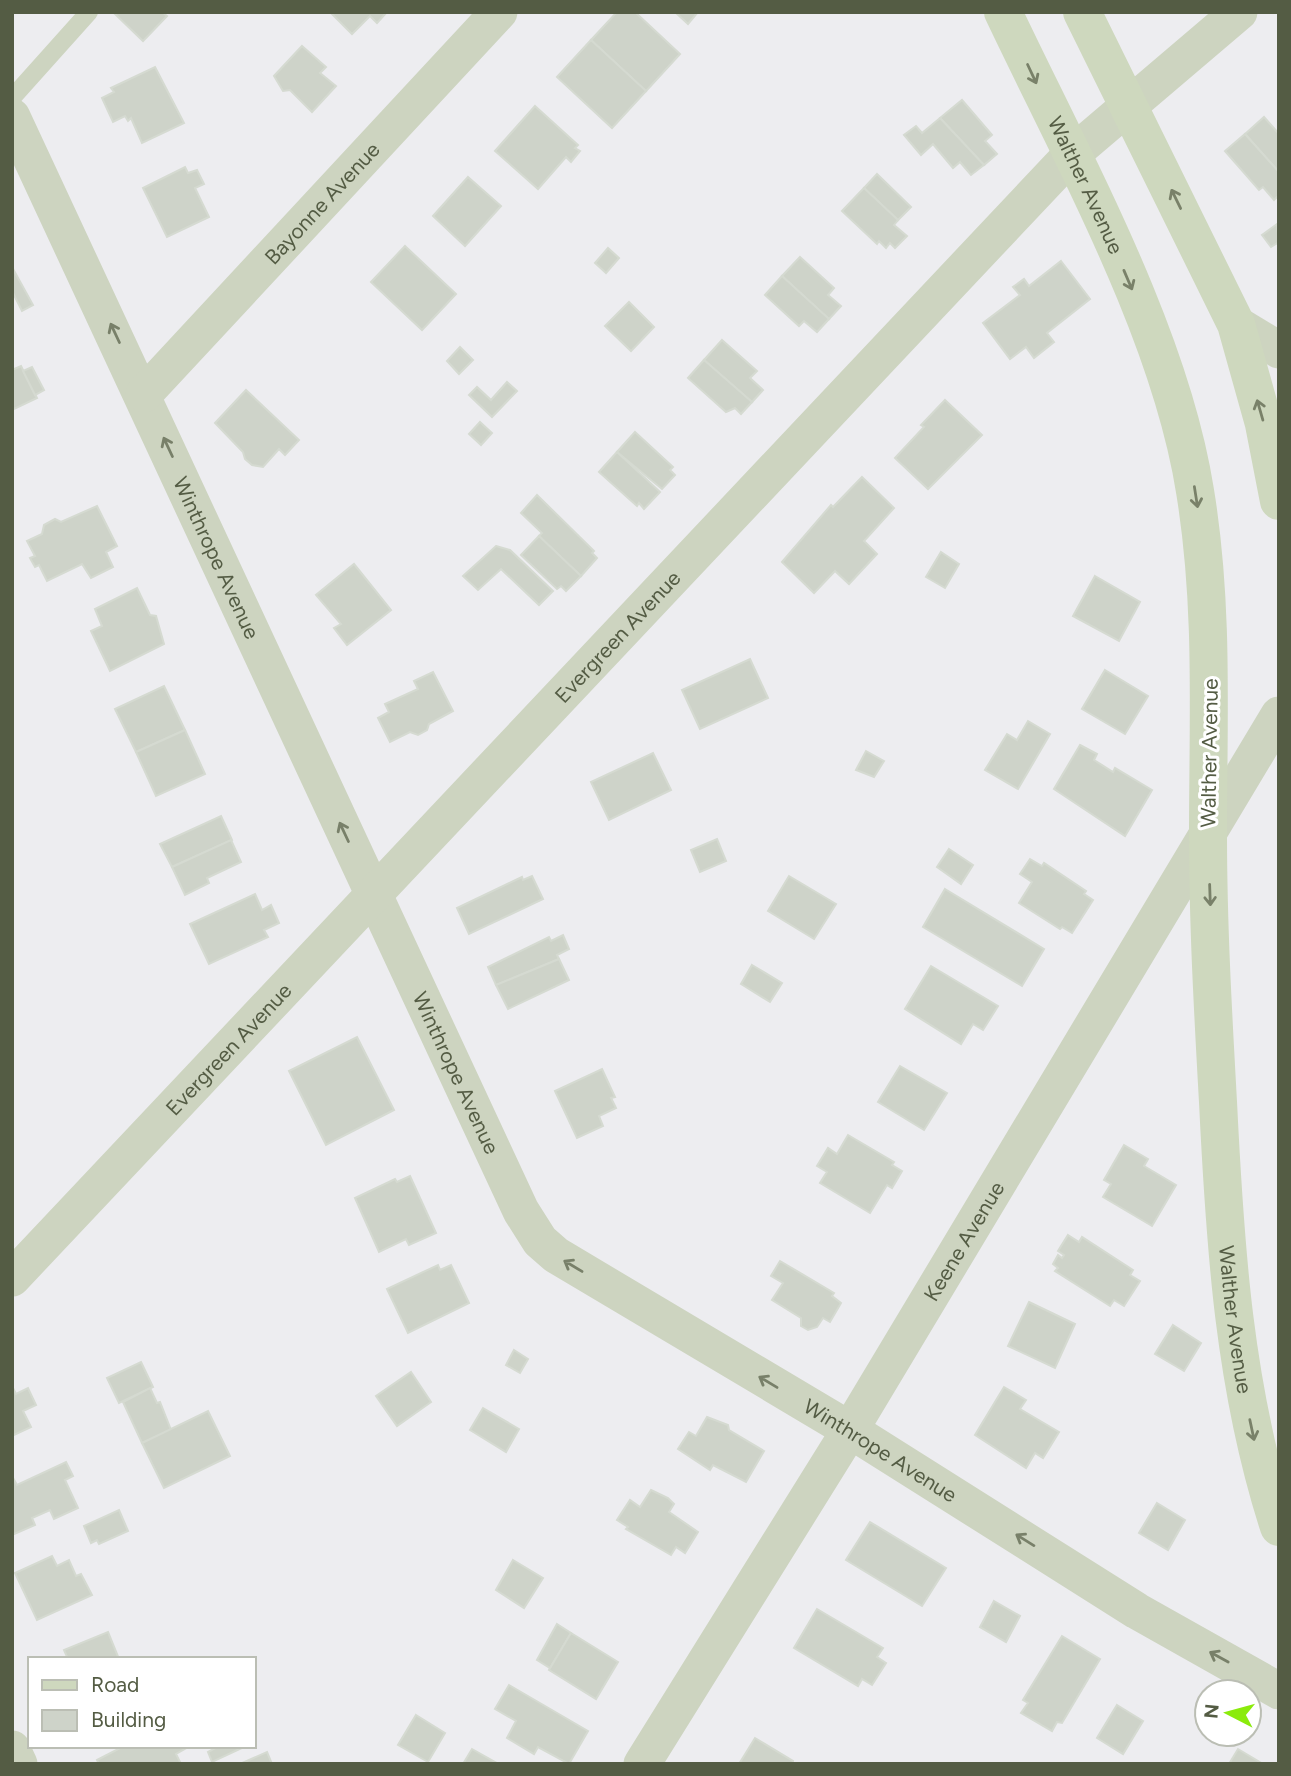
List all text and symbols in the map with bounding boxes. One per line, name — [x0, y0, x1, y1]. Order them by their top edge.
one-way arrow — [1026, 63, 1039, 84]
street label: Walther Avenue — [1043, 112, 1130, 258]
street label: Bayonne Avenue — [259, 137, 384, 269]
one-way arrow — [1168, 190, 1182, 210]
one-way arrow — [1123, 269, 1136, 290]
one-way arrow — [107, 323, 121, 344]
one-way arrow — [1253, 399, 1266, 422]
one-way arrow — [161, 437, 174, 458]
street label: Winthrope Avenue — [169, 473, 265, 643]
one-way arrow — [1190, 485, 1203, 507]
street label: Evergreen Avenue — [549, 565, 685, 707]
street label: Walther Avenue — [1195, 678, 1223, 828]
one-way arrow — [337, 822, 350, 844]
one-way arrow — [1203, 883, 1216, 906]
street label: Evergreen Avenue — [160, 978, 296, 1120]
street label: Winthrope Avenue — [408, 988, 505, 1158]
street label: Keene Avenue — [918, 1177, 1009, 1305]
street label: Walther Avenue — [1214, 1244, 1258, 1395]
one-way arrow — [563, 1258, 583, 1272]
one-way arrow — [759, 1375, 779, 1389]
street label: Winthrope Avenue — [799, 1393, 962, 1507]
one-way arrow — [1246, 1418, 1260, 1441]
one-way arrow — [1015, 1532, 1035, 1546]
one-way arrow — [1210, 1650, 1230, 1664]
legend — [28, 1657, 256, 1748]
text: Road — [91, 1672, 139, 1697]
north arrow — [1193, 1678, 1263, 1748]
text: N — [1199, 1703, 1224, 1720]
text: Building — [91, 1707, 166, 1732]

